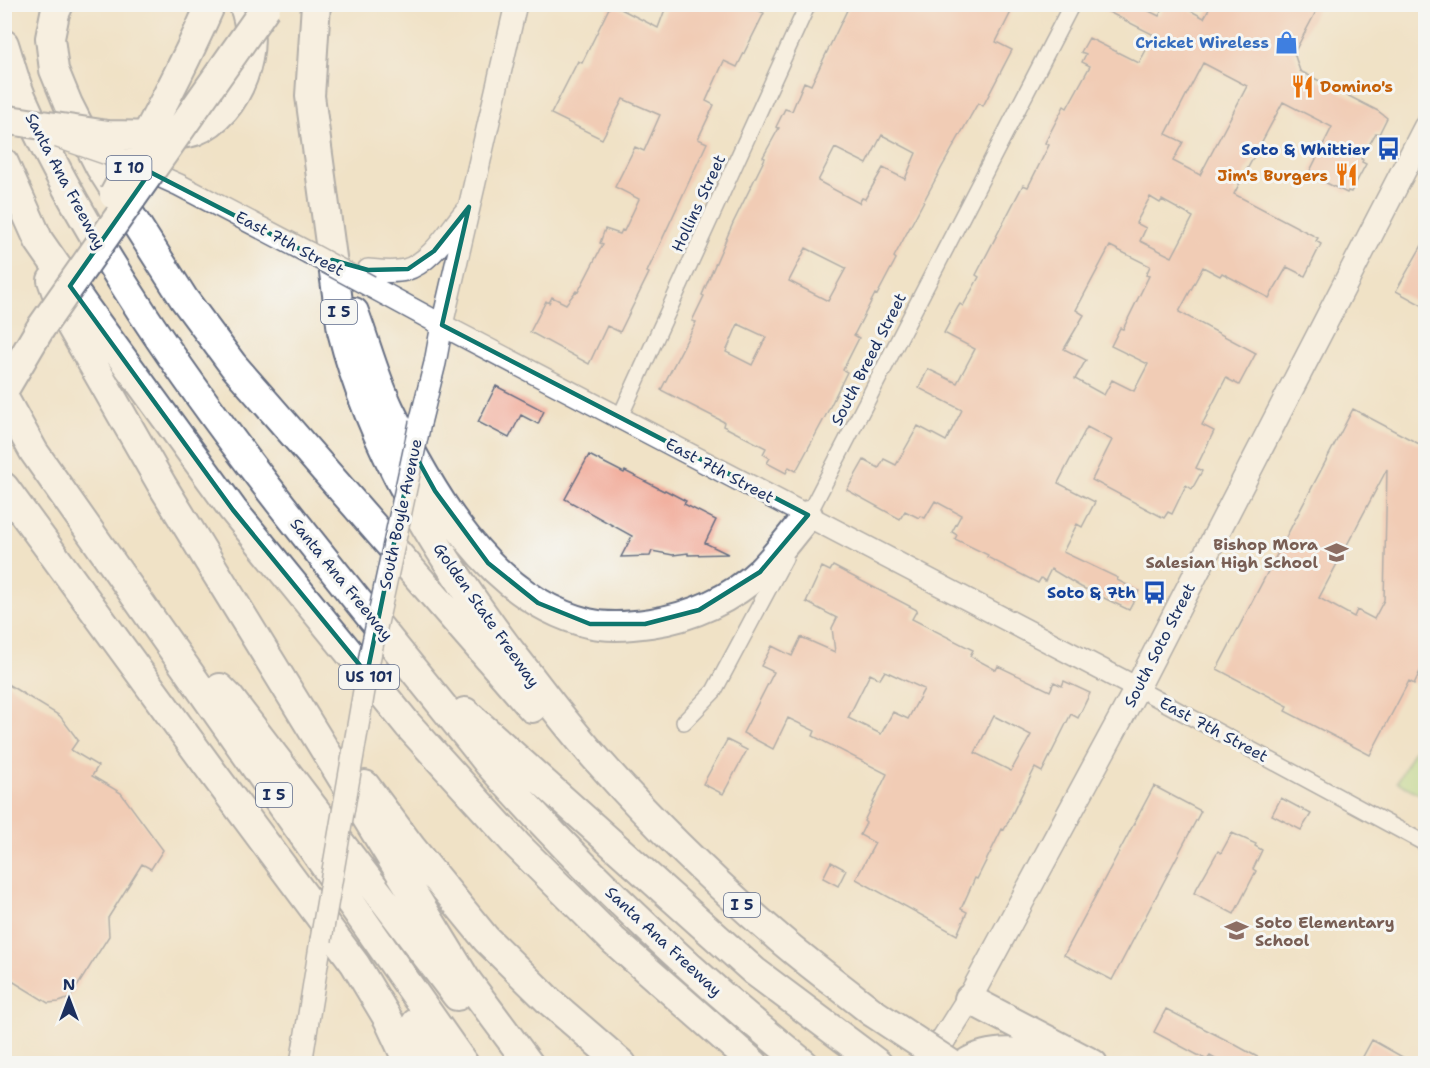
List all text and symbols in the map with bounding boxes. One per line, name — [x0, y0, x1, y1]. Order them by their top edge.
shop icon: Cricket Wireless — [1274, 29, 1300, 55]
place label: Cricket Wireless — [1135, 32, 1269, 53]
restaurant icon: Domino's — [1289, 73, 1315, 99]
place label: Domino's — [1320, 76, 1393, 97]
street label: Santa Ana Freeway — [21, 109, 111, 253]
bus stop icon: Soto & Whittier — [1375, 136, 1401, 162]
place label: Soto & Whittier — [1241, 139, 1370, 160]
street label: Hollins Street — [667, 151, 730, 255]
road number: I 10 — [106, 156, 152, 180]
restaurant icon: Jim's Burgers — [1333, 162, 1359, 188]
place label: Jim's Burgers — [1217, 165, 1328, 186]
street label: East 7th Street — [232, 206, 348, 281]
street label: South Breed Street — [826, 289, 911, 429]
road number: I 5 — [321, 300, 357, 324]
street label: East 7th Street — [662, 433, 778, 508]
street label: South Boyle Avenue — [374, 437, 427, 591]
street label: Santa Ana Freeway — [286, 514, 398, 645]
place label: Bishop Mora Salesian High School — [1145, 534, 1318, 573]
street label: Golden State Freeway — [429, 539, 544, 692]
school or university icon: Bishop Mora Salesian High School — [1323, 540, 1349, 566]
bus stop icon: Soto & 7th — [1141, 579, 1167, 605]
street label: South Soto Street — [1119, 580, 1200, 711]
place label: Soto & 7th — [1047, 582, 1136, 603]
road number: US 101 — [339, 665, 399, 689]
street label: East 7th Street — [1156, 692, 1272, 767]
road number: I 5 — [256, 783, 292, 807]
street label: Santa Ana Freeway — [601, 882, 726, 1001]
road number: I 5 — [724, 893, 760, 917]
place label: Soto Elementary School — [1255, 912, 1395, 951]
school or university icon: Soto Elementary School — [1224, 918, 1250, 944]
north arrow — [39, 969, 99, 1029]
text: N — [63, 974, 75, 995]

